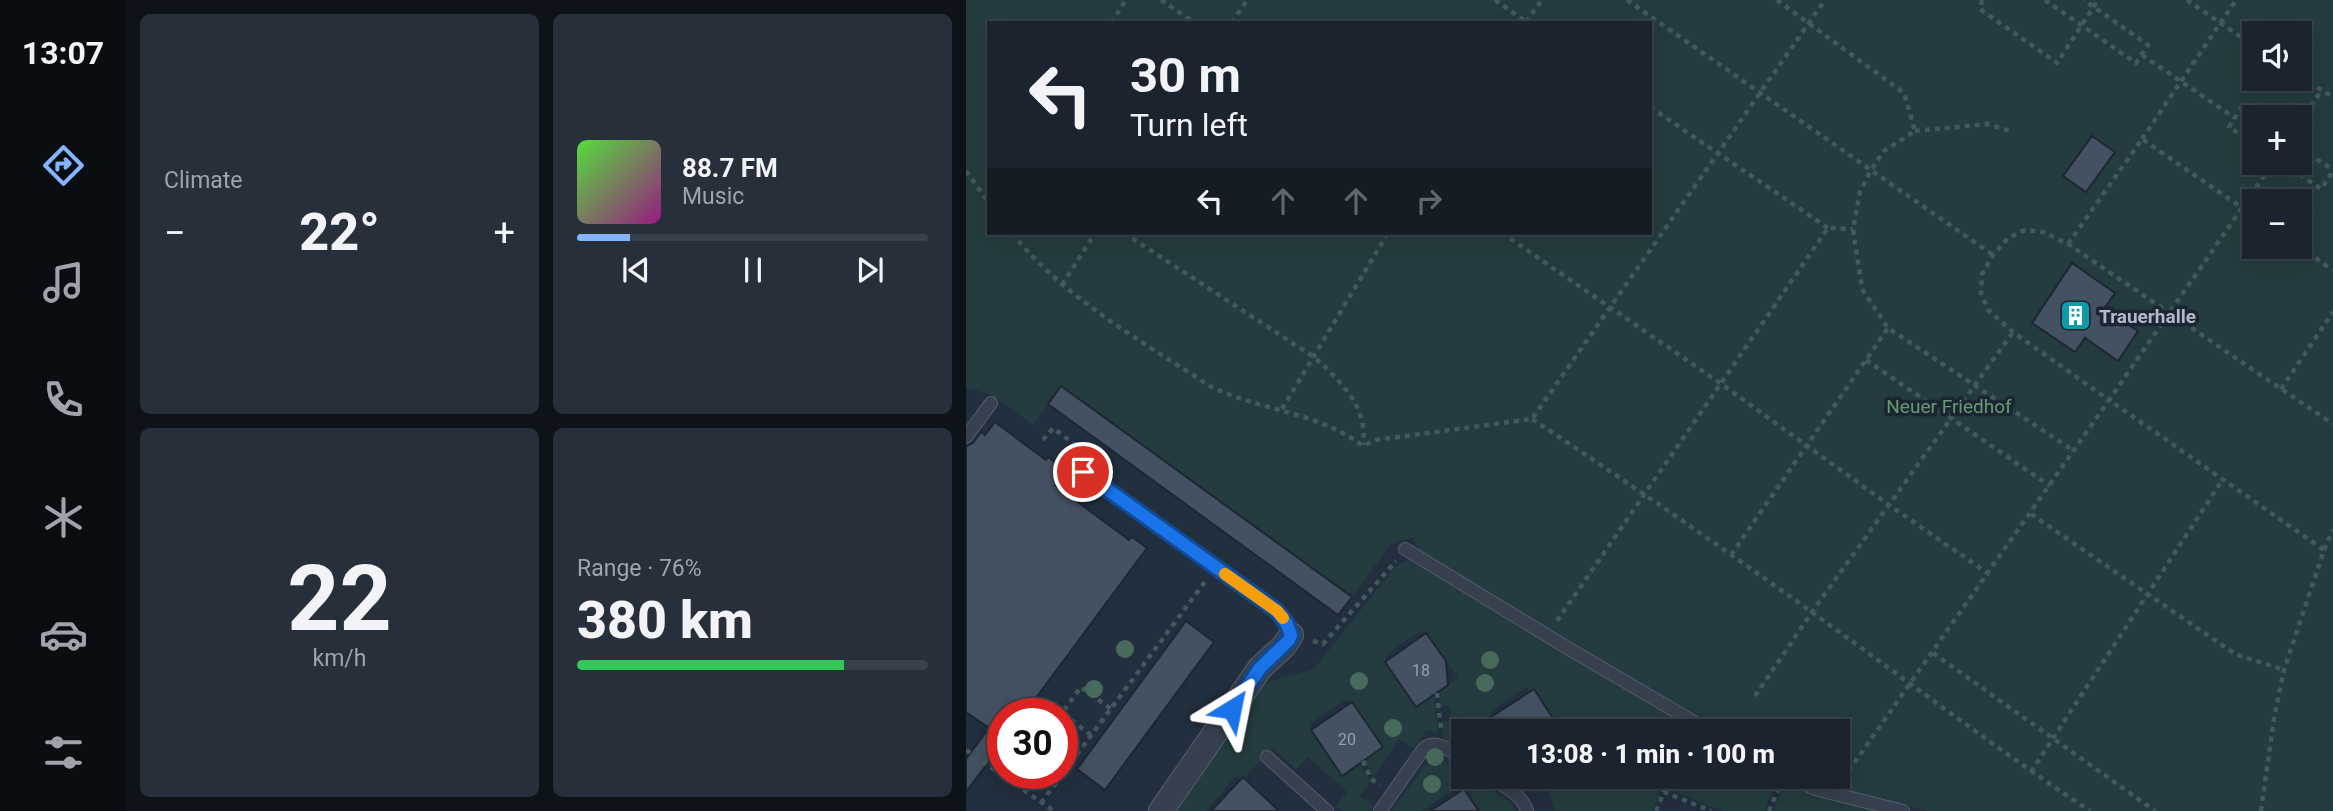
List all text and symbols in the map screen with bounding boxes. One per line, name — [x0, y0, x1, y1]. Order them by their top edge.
map controls — [2242, 21, 2312, 259]
button: sound — [2242, 21, 2312, 91]
text: 13:07 — [22, 34, 104, 72]
text: 30 m — [1130, 47, 1241, 104]
icon: left — [1015, 49, 1106, 140]
button: + — [2242, 105, 2312, 175]
text: Turn left — [1130, 106, 1248, 144]
icon: directions — [39, 141, 88, 190]
text: 88.7 FM — [682, 153, 778, 183]
text: Climate — [164, 167, 243, 194]
icon: left — [1191, 182, 1229, 220]
icon: ahead — [1264, 182, 1302, 220]
icon: ahead — [1337, 182, 1375, 220]
icon: right — [1410, 182, 1448, 220]
text: Music — [682, 183, 744, 210]
button: − — [2242, 189, 2312, 259]
text: 22° — [299, 202, 380, 263]
text: − — [164, 211, 186, 255]
text: + — [493, 211, 515, 255]
icon: previous — [617, 251, 655, 289]
icon: pause — [734, 251, 772, 289]
icon: next — [851, 251, 889, 289]
icon: music — [39, 258, 88, 307]
building icon: Trauerhalle — [2059, 299, 2093, 333]
place label: Trauerhalle — [2099, 305, 2196, 328]
icon: phone — [39, 375, 88, 424]
park label: Neuer Friedhof — [1886, 395, 2012, 418]
pin — [1053, 442, 1113, 502]
icon: arrive — [1064, 453, 1102, 491]
icon: climate — [39, 493, 88, 542]
text: 22 — [287, 546, 392, 652]
text: Range · 76% — [577, 555, 702, 582]
text: 380 km — [577, 590, 753, 651]
icon: car — [39, 610, 88, 659]
text: km/h — [313, 645, 367, 672]
house number: 18 — [1412, 661, 1430, 680]
position arrow — [1195, 672, 1269, 746]
speed limit sign: 30 — [987, 698, 1078, 789]
icon: filters — [39, 728, 88, 777]
house number: 20 — [1338, 730, 1356, 749]
text: 13:08 · 1 min · 100 m — [1526, 739, 1775, 769]

